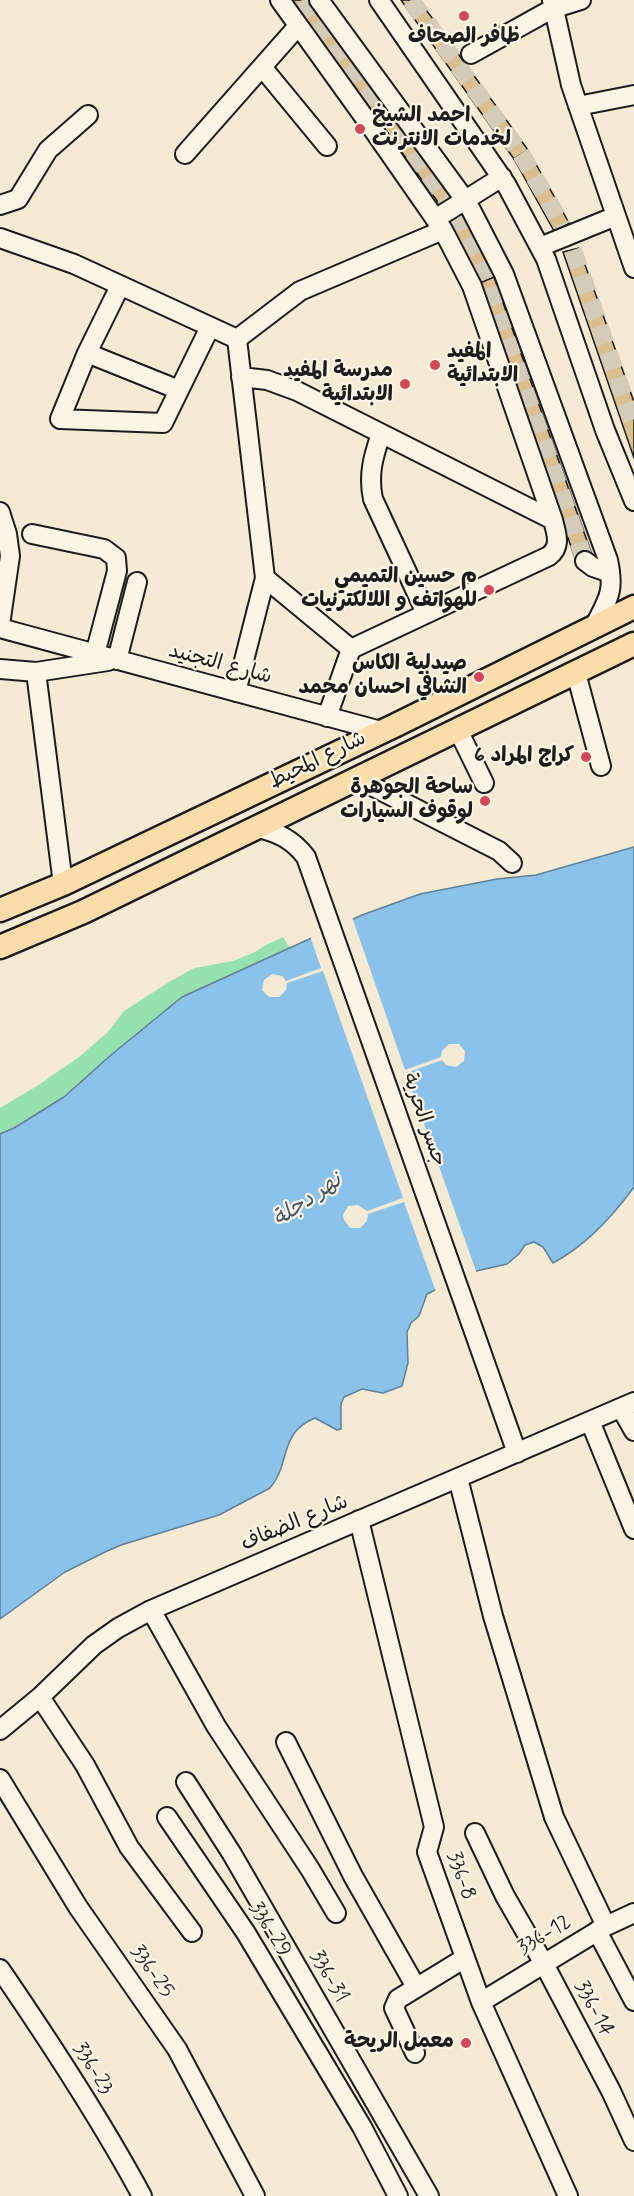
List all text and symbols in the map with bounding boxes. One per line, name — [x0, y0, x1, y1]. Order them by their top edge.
marker: ظافر الصحاف — [457, 9, 471, 23]
place label: ظافر الصحاف — [408, 25, 520, 51]
place label: احمد الشيخ لخدمات الانترنت — [372, 104, 511, 154]
marker: احمد الشيخ لخدمات الانترنت — [353, 122, 367, 136]
place label: المفيد الابتدائية — [447, 340, 518, 390]
marker: المفيد الابتدائية — [428, 358, 442, 372]
place label: مدرسة المفيد الابتدائية — [283, 359, 393, 409]
marker: مدرسة المفيد الابتدائية — [398, 377, 412, 391]
place label: م حسين التميمي للهواتف و اللالكترنيات — [301, 565, 477, 615]
marker: م حسين التميمي للهواتف و اللالكترنيات — [482, 583, 496, 597]
street label: شارع التجنيد — [166, 639, 274, 691]
place label: صيدلية الكاس الشافي احسان محمد — [298, 652, 467, 702]
marker: صيدلية الكاس الشافي احسان محمد — [472, 670, 486, 684]
street label: شارع المحيط — [265, 727, 371, 795]
place label: كراج المراد 6 — [474, 744, 574, 770]
marker: كراج المراد 6 — [579, 750, 593, 764]
place label: ساحة الجوهرة لوقوف السيارات — [340, 776, 473, 826]
marker: ساحة الجوهرة لوقوف السيارات — [478, 794, 492, 808]
street label: جسر الحرية — [395, 1070, 451, 1170]
water label: نهر دجلة — [269, 1168, 347, 1234]
street label: شارع الضفاف — [238, 1490, 352, 1558]
street label: 336-8 — [440, 1848, 480, 1904]
street label: 336-29 — [242, 1898, 296, 1962]
street label: 336-12 — [514, 1910, 576, 1962]
street label: 336-25 — [124, 1941, 178, 2003]
street label: 336-31 — [303, 1946, 353, 2008]
street label: 336-14 — [568, 1977, 618, 2041]
place label: معمل الريحة — [344, 2030, 454, 2056]
marker: معمل الريحة — [459, 2036, 473, 2050]
street label: 336-23 — [66, 2038, 118, 2100]

